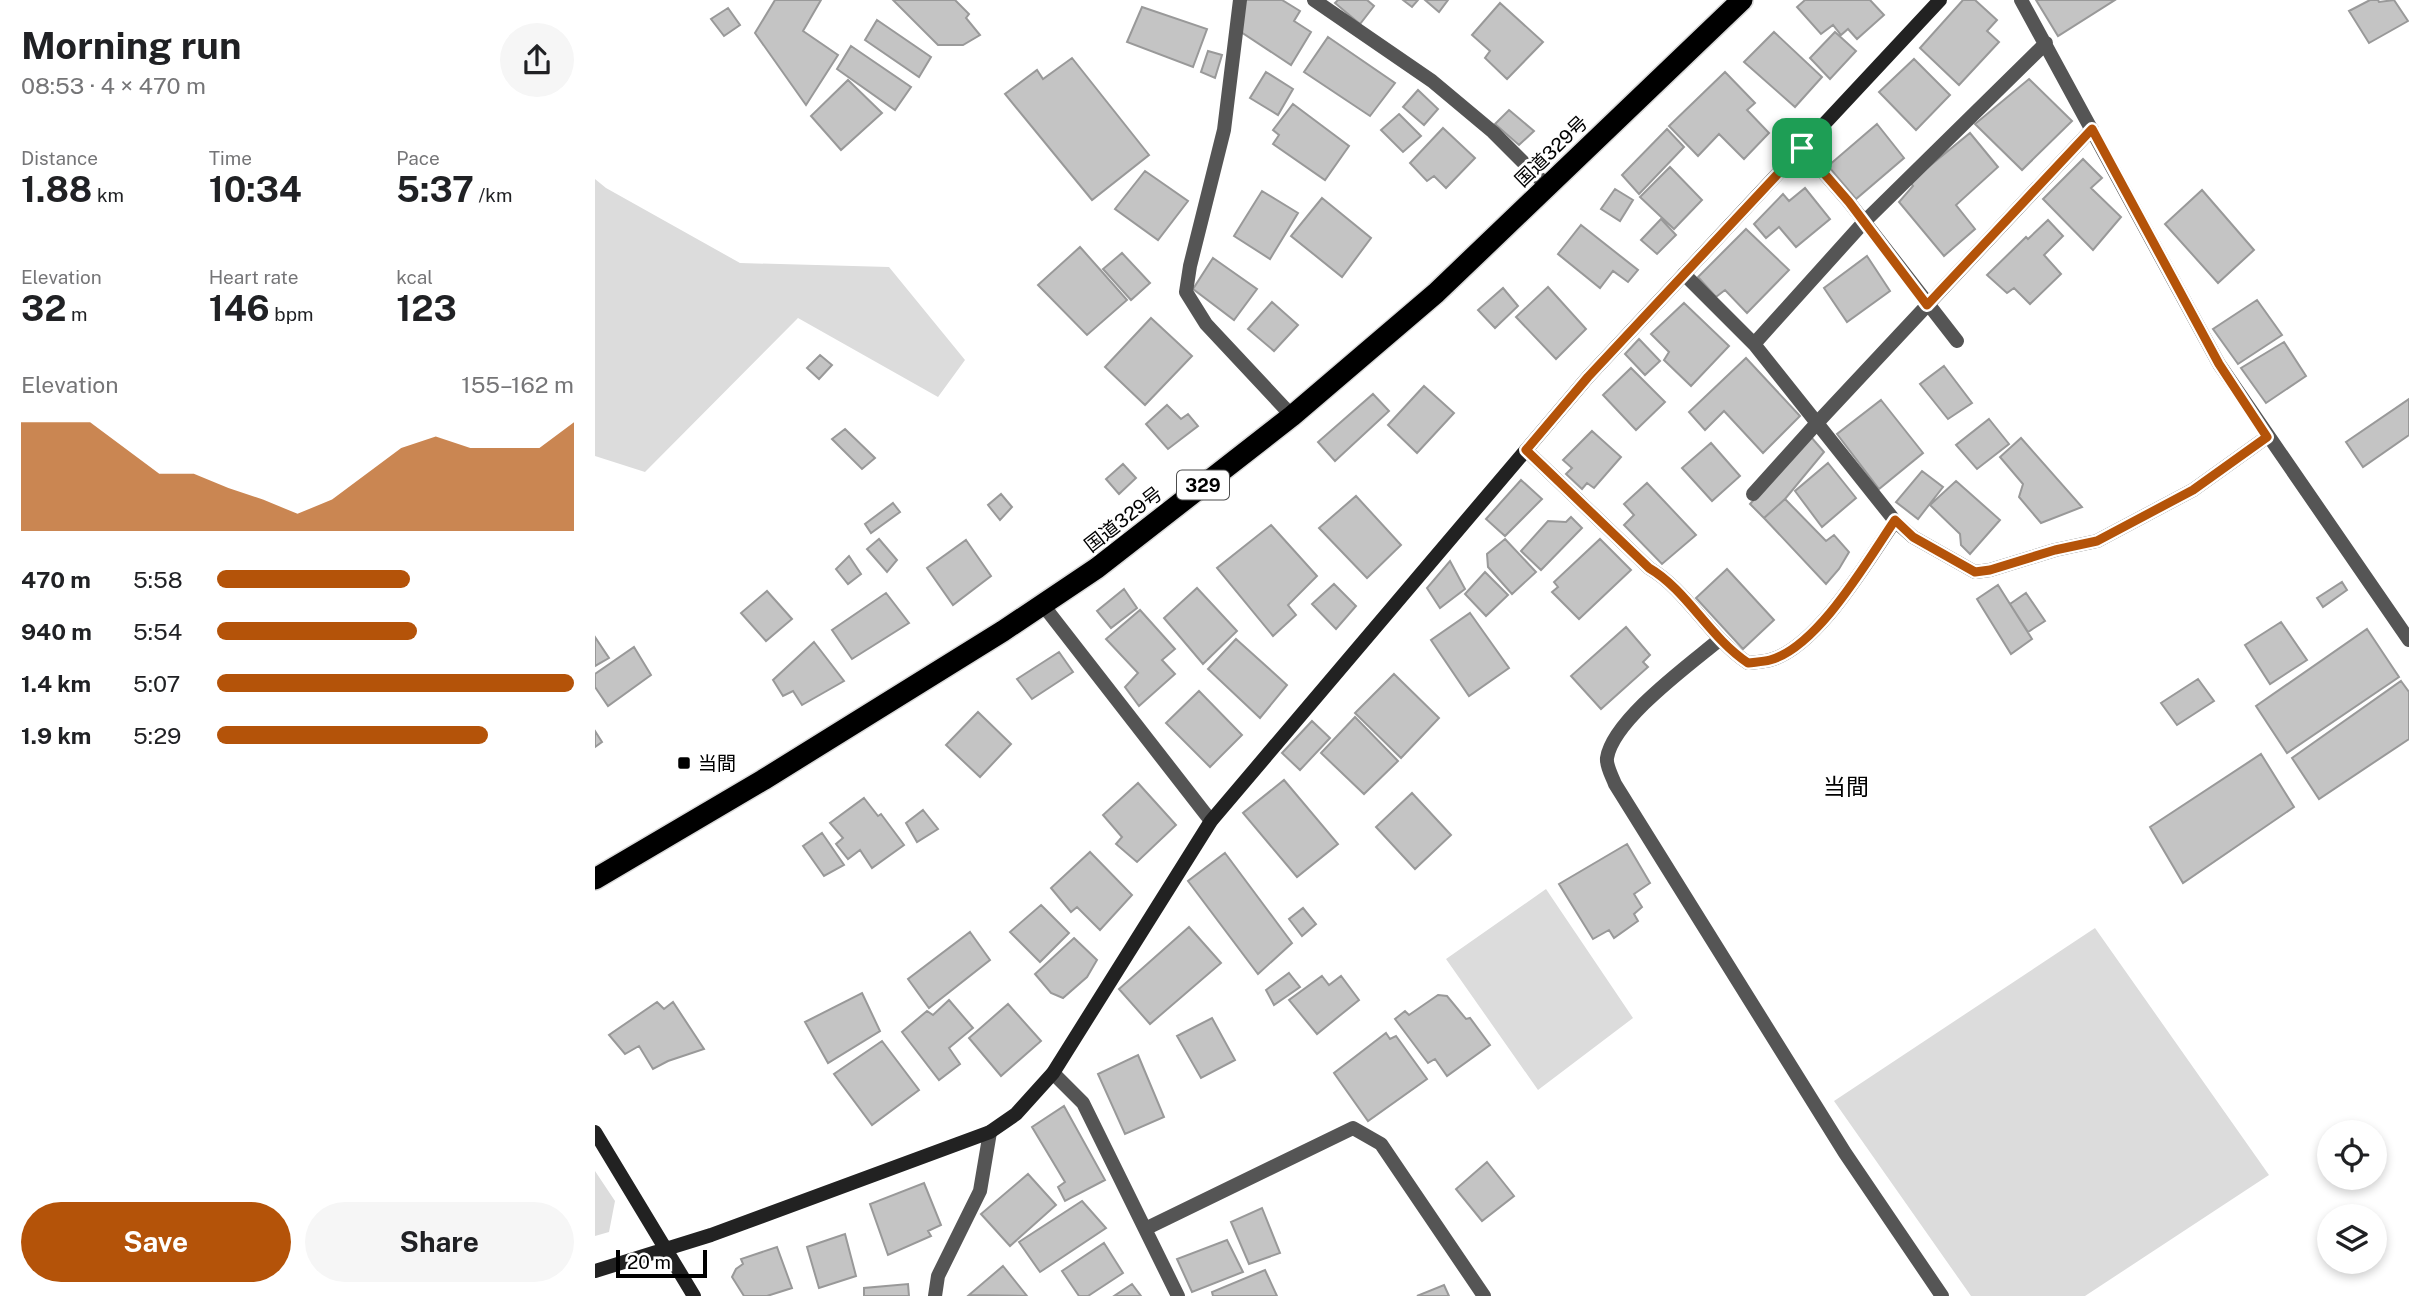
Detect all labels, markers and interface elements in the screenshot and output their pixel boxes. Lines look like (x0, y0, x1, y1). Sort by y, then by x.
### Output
text: Morning run (21, 23, 242, 68)
button: share (500, 23, 574, 97)
text: 08:53 · 4 × 470 m (21, 72, 206, 99)
street label: 国道329号 (1510, 111, 1592, 191)
pin (1772, 118, 1832, 178)
icon: arrive (1783, 129, 1821, 167)
text: Distance (21, 147, 98, 169)
text: Time (209, 147, 252, 169)
text: Pace (396, 147, 440, 169)
text: 1.88 (21, 169, 92, 210)
text: 10:34 (209, 169, 302, 210)
text: 5:37 (396, 169, 474, 210)
text: km (92, 184, 124, 206)
text: /km (474, 184, 512, 206)
text: Elevation (21, 266, 102, 288)
text: Heart rate (209, 266, 298, 288)
text: kcal (396, 266, 433, 288)
text: 32 (21, 288, 67, 329)
text: 146 (209, 288, 270, 329)
text: 123 (396, 288, 457, 329)
text: m (67, 303, 88, 325)
text: bpm (270, 303, 313, 325)
text: Elevation (21, 371, 119, 398)
text: 155–162 m (461, 371, 574, 398)
road number: 329 (1177, 471, 1229, 500)
street label: 国道329号 (1080, 482, 1166, 556)
text: 470 m (21, 566, 91, 593)
text: 5:58 (133, 566, 183, 593)
text: 940 m (21, 618, 92, 645)
text: 5:54 (133, 618, 182, 645)
text: 1.4 km (21, 670, 91, 697)
text: 5:07 (133, 670, 180, 697)
text: 1.9 km (21, 722, 91, 749)
text: 5:29 (133, 722, 181, 749)
place label: 当間 (698, 752, 736, 774)
marker: 当間 (676, 755, 692, 771)
district label: 当間 (1823, 773, 1869, 800)
map controls (2317, 1120, 2387, 1274)
button: locate (2317, 1120, 2387, 1190)
button: Save (21, 1202, 291, 1282)
button: Share (305, 1202, 574, 1282)
button: layers (2317, 1204, 2387, 1274)
scale bar (616, 1247, 707, 1279)
text: 20 m (627, 1251, 671, 1273)

